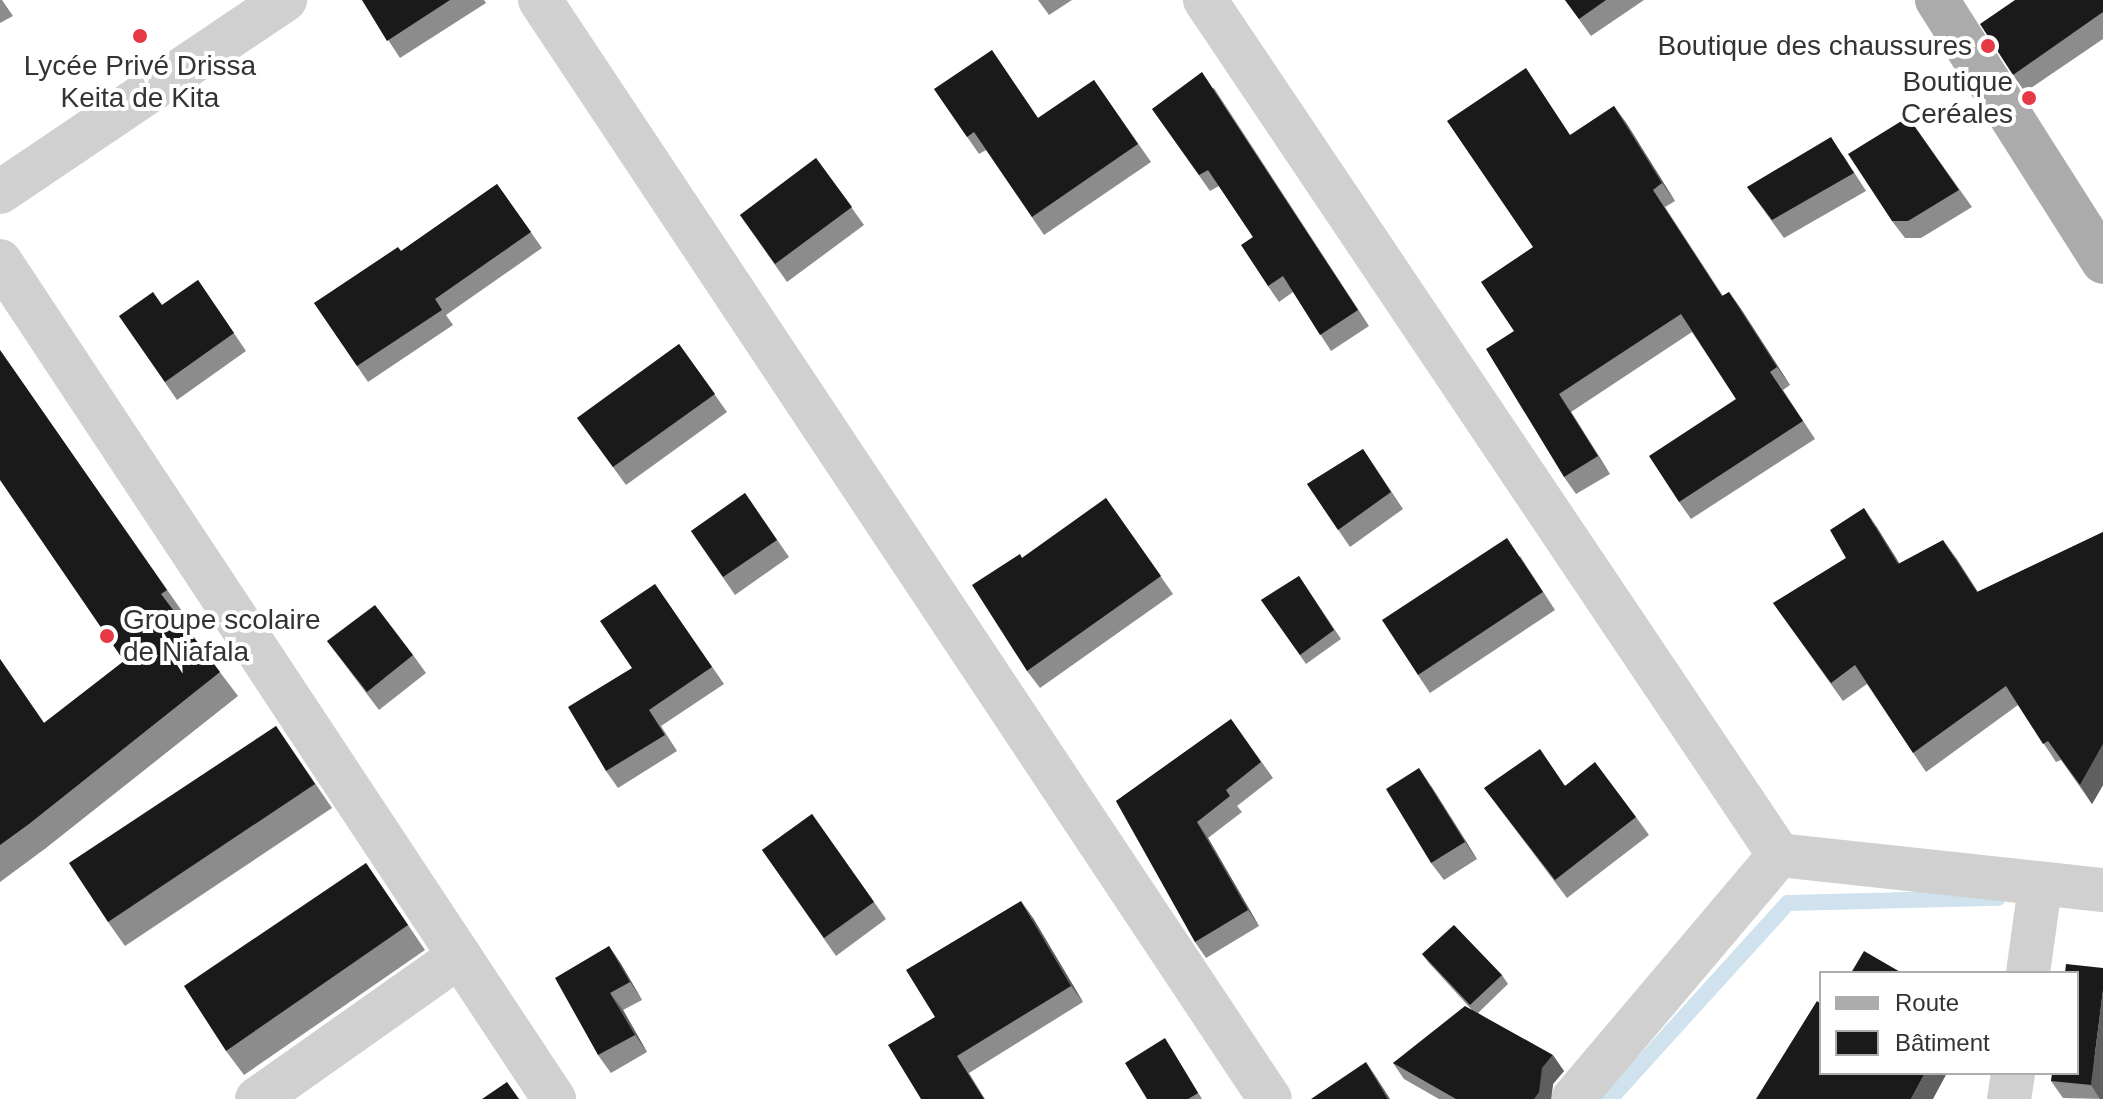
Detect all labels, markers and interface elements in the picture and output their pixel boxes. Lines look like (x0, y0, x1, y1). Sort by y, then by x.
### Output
marker: Lycée Privé Drissa Keita de Kita (131, 27, 149, 45)
place label: Boutique des chaussures (1658, 29, 1972, 63)
marker: Boutique des chaussures (1979, 37, 1997, 55)
place label: Lycée Privé Drissa Keita de Kita (24, 49, 256, 115)
place label: Boutique Ceréales (1901, 65, 2013, 131)
marker: Boutique Ceréales (2020, 89, 2038, 107)
place label: Groupe scolaire de Niafala (123, 603, 321, 669)
marker: Groupe scolaire de Niafala (98, 627, 116, 645)
legend (1819, 971, 2079, 1075)
text: Route (1895, 989, 1959, 1016)
text: Bâtiment (1895, 1029, 1990, 1056)

